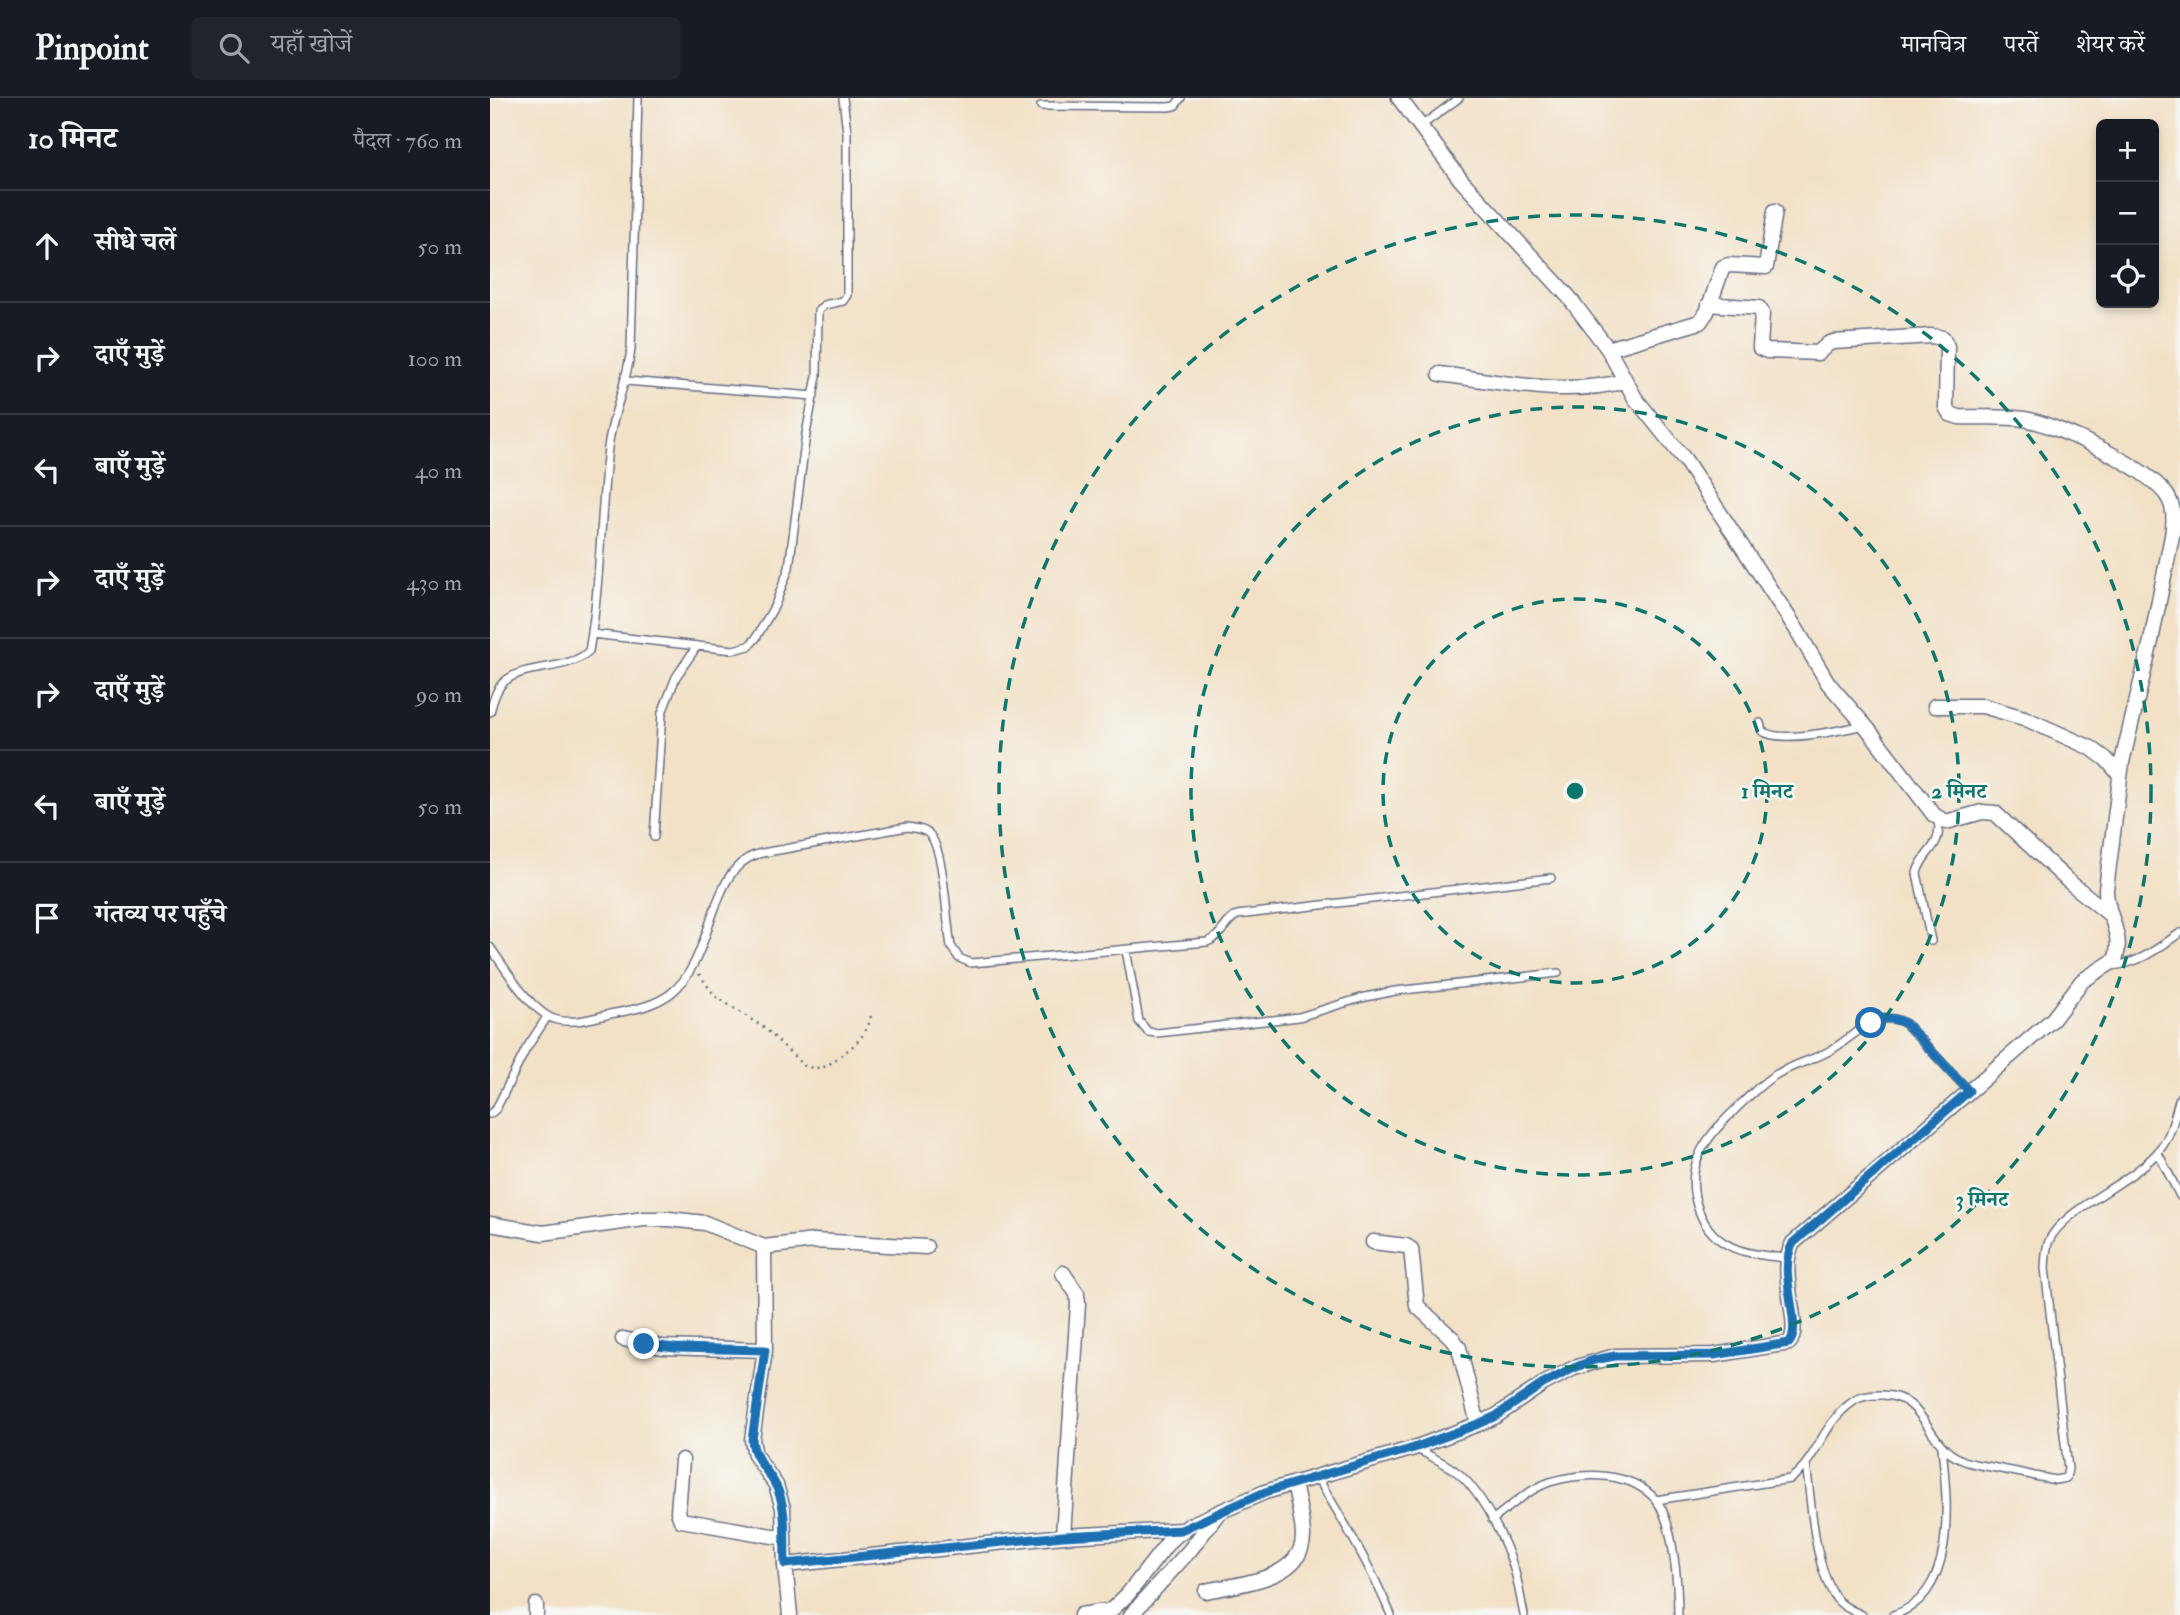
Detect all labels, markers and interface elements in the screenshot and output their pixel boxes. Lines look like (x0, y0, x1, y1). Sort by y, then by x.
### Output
search box (191, 17, 681, 80)
text: Pinpoint (35, 28, 149, 69)
text: यहाँ खोजें (271, 28, 352, 60)
icon: search (215, 29, 253, 67)
text: मानचित्र (1901, 29, 1966, 60)
text: परतें (2004, 29, 2038, 60)
text: शेयर करें (2076, 29, 2145, 60)
map controls (2096, 119, 2159, 308)
button: + (2096, 119, 2159, 182)
text: 10 मिनट (28, 120, 117, 157)
text: पैदल · 760 m (354, 126, 462, 155)
button: − (2096, 182, 2159, 245)
text: सीधे चलें (95, 226, 176, 258)
icon: ahead (28, 227, 66, 265)
text: 50 m (418, 232, 462, 261)
button: locate (2096, 245, 2159, 308)
text: दाएँ मुड़ें (95, 338, 164, 370)
icon: right (28, 339, 66, 377)
text: 100 m (408, 344, 462, 373)
text: बाएँ मुड़ें (95, 450, 165, 482)
icon: left (28, 451, 66, 489)
text: 40 m (415, 456, 462, 485)
text: दाएँ मुड़ें (95, 562, 164, 594)
icon: right (28, 563, 66, 601)
text: 430 m (406, 568, 462, 597)
text: दाएँ मुड़ें (95, 674, 164, 706)
icon: right (28, 675, 66, 713)
text: 90 m (416, 680, 462, 709)
text: 1 मिनट (1741, 778, 1795, 805)
text: 2 मिनट (1932, 778, 1988, 805)
centre of rings (1563, 779, 1587, 803)
text: बाएँ मुड़ें (95, 786, 165, 818)
icon: left (28, 787, 66, 825)
text: 50 m (418, 792, 462, 821)
text: गंतव्य पर पहुँचे (95, 898, 226, 930)
icon: arrive (28, 899, 66, 937)
route start (1855, 1007, 1886, 1038)
text: 3 मिनट (1956, 1186, 2010, 1213)
route end (628, 1328, 659, 1359)

